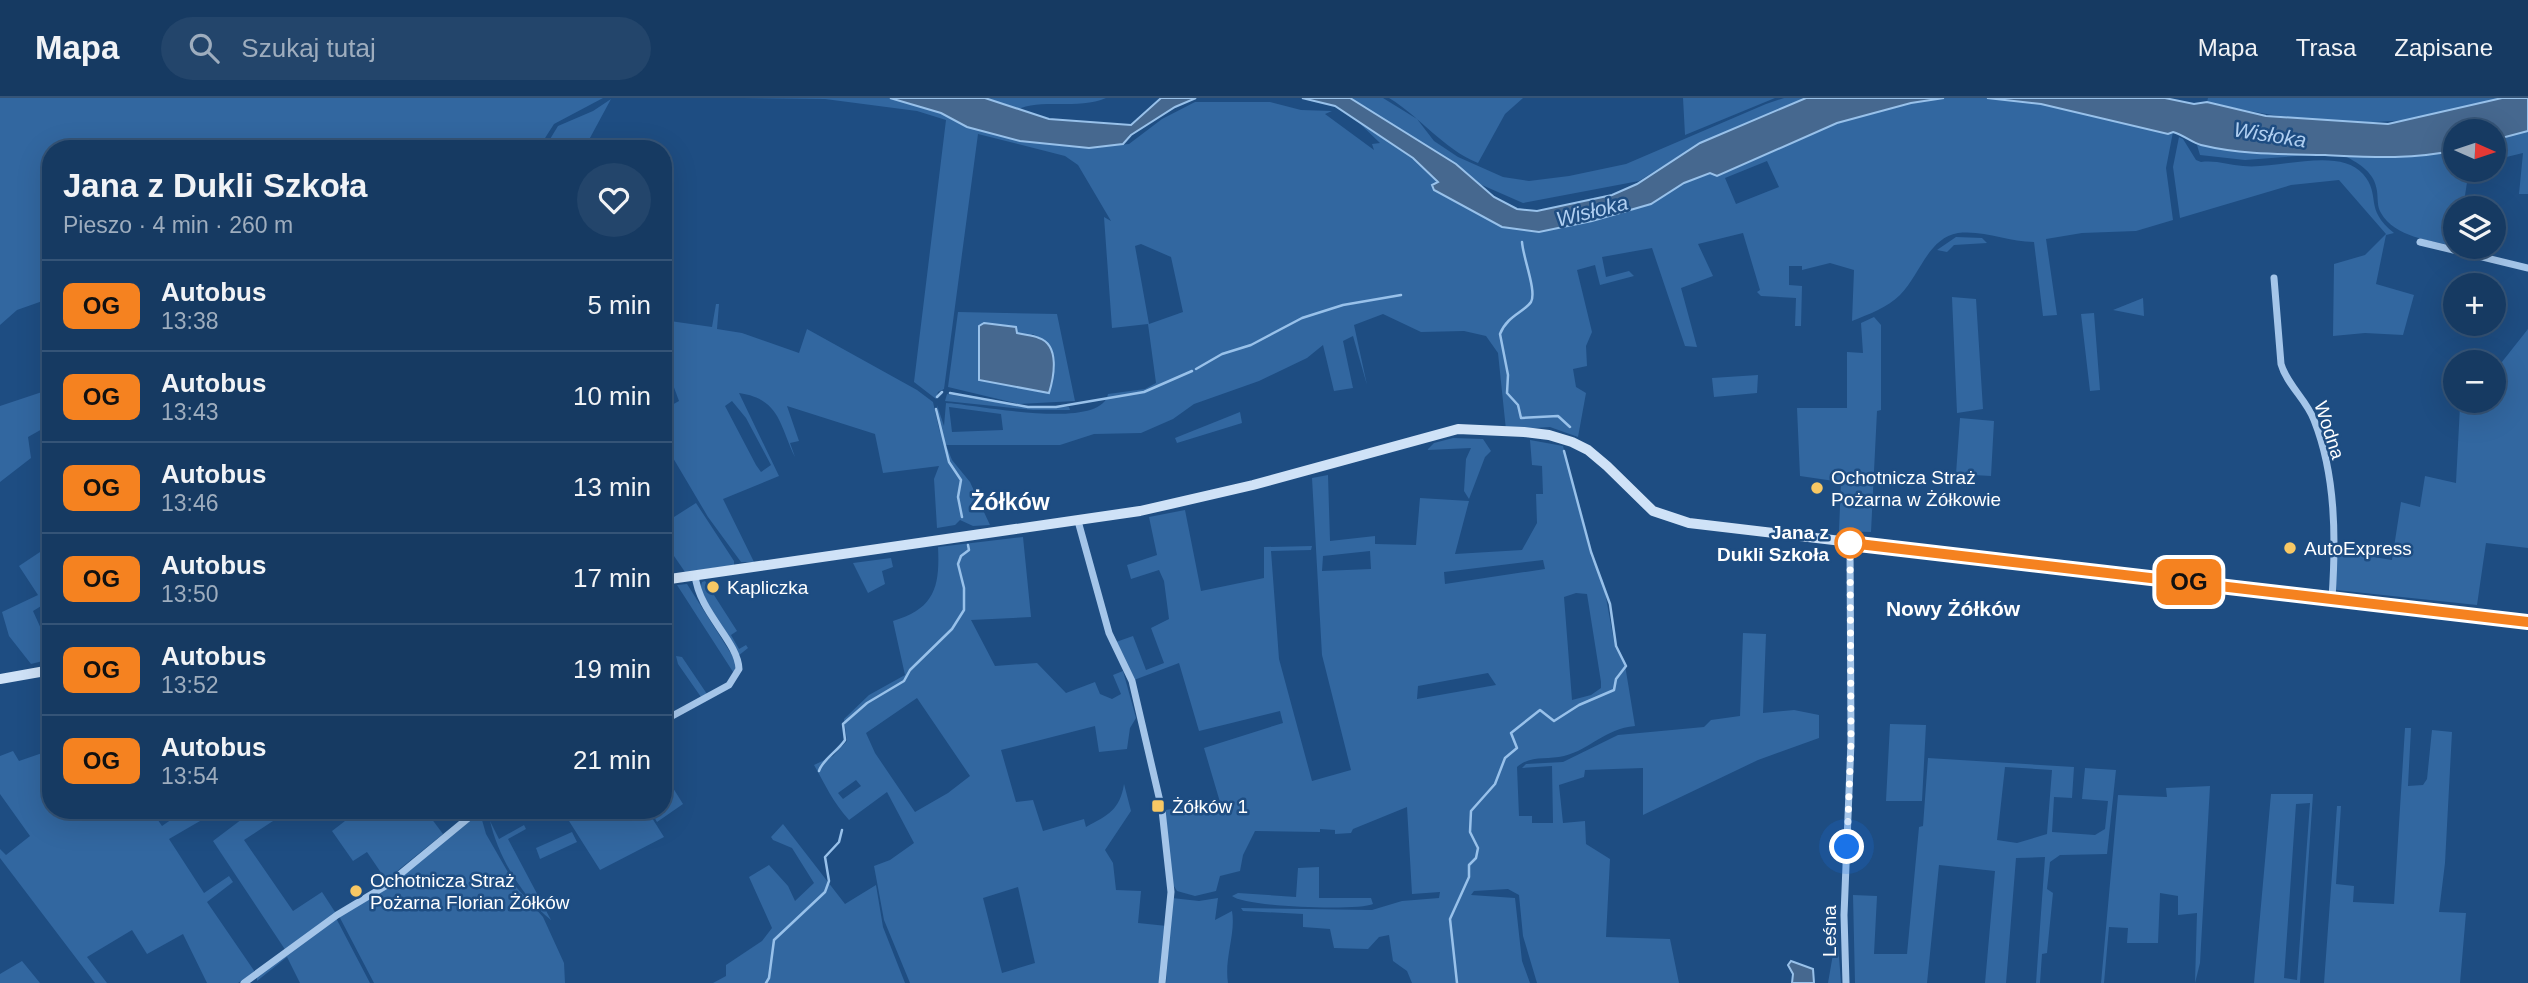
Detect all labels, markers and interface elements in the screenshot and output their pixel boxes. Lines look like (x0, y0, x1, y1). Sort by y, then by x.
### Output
search box (161, 17, 651, 80)
text: Mapa (35, 29, 119, 66)
icon: search (185, 29, 223, 67)
text: Szukaj tutaj (241, 33, 376, 63)
text: Mapa (2198, 34, 2258, 61)
text: Trasa (2296, 34, 2356, 61)
text: Zapisane (2394, 34, 2493, 61)
water label: Wisłoka (2232, 117, 2308, 152)
north arrow (2443, 119, 2506, 182)
map controls (2443, 119, 2506, 413)
button: heart (577, 163, 651, 237)
text: Jana z Dukli Szkoła (63, 167, 367, 204)
water label: Wisłoka (1554, 190, 1630, 231)
button: layers (2443, 196, 2506, 259)
text: Pieszo · 4 min · 260 m (63, 212, 293, 238)
button: + (2443, 273, 2506, 336)
text: Autobus (161, 277, 266, 307)
text: 5 min (587, 290, 651, 320)
text: OG (83, 292, 120, 319)
text: 13:38 (161, 308, 219, 334)
button: − (2443, 350, 2506, 413)
text: Autobus (161, 368, 266, 398)
text: 10 min (573, 381, 651, 411)
text: OG (83, 383, 120, 410)
street label: Wodna (2310, 398, 2349, 462)
text: 13:43 (161, 399, 219, 425)
text: Autobus (161, 459, 266, 489)
place label: Ochotnicza Straż Pożarna w Żółkowie (1831, 467, 2001, 510)
text: 13 min (573, 472, 651, 502)
text: OG (83, 474, 120, 501)
marker: Ochotnicza Straż Pożarna w Żółkowie (1809, 480, 1825, 496)
district label: Żółków (970, 489, 1050, 515)
text: 13:46 (161, 490, 219, 516)
place label: Jana z Dukli Szkoła (1717, 522, 1829, 565)
marker: Jana z Dukli Szkoła (1835, 528, 1865, 558)
place label: AutoExpress (2304, 538, 2412, 559)
marker: AutoExpress (2282, 540, 2298, 556)
text: Autobus (161, 550, 266, 580)
line badge: OG (2158, 559, 2220, 605)
text: 17 min (573, 563, 651, 593)
text: OG (83, 565, 120, 592)
text: OG (2170, 568, 2208, 595)
place label: Kapliczka (727, 577, 809, 598)
marker: Kapliczka (705, 579, 721, 595)
text: 13:50 (161, 581, 219, 607)
district label: Nowy Żółków (1886, 597, 2021, 620)
text: Autobus (161, 641, 266, 671)
text: 19 min (573, 654, 651, 684)
text: OG (83, 656, 120, 683)
text: 13:52 (161, 672, 219, 698)
text: Autobus (161, 732, 266, 762)
text: 21 min (573, 745, 651, 775)
text: OG (83, 747, 120, 774)
text: 13:54 (161, 763, 219, 789)
place label: Żółków 1 (1172, 796, 1248, 817)
marker: Żółków 1 (1150, 798, 1166, 814)
your location (1829, 829, 1864, 864)
place label: Ochotnicza Straż Pożarna Florian Żółków (370, 870, 570, 913)
marker: Ochotnicza Straż Pożarna Florian Żółków (348, 883, 364, 899)
street label: Leśna (1819, 905, 1840, 957)

